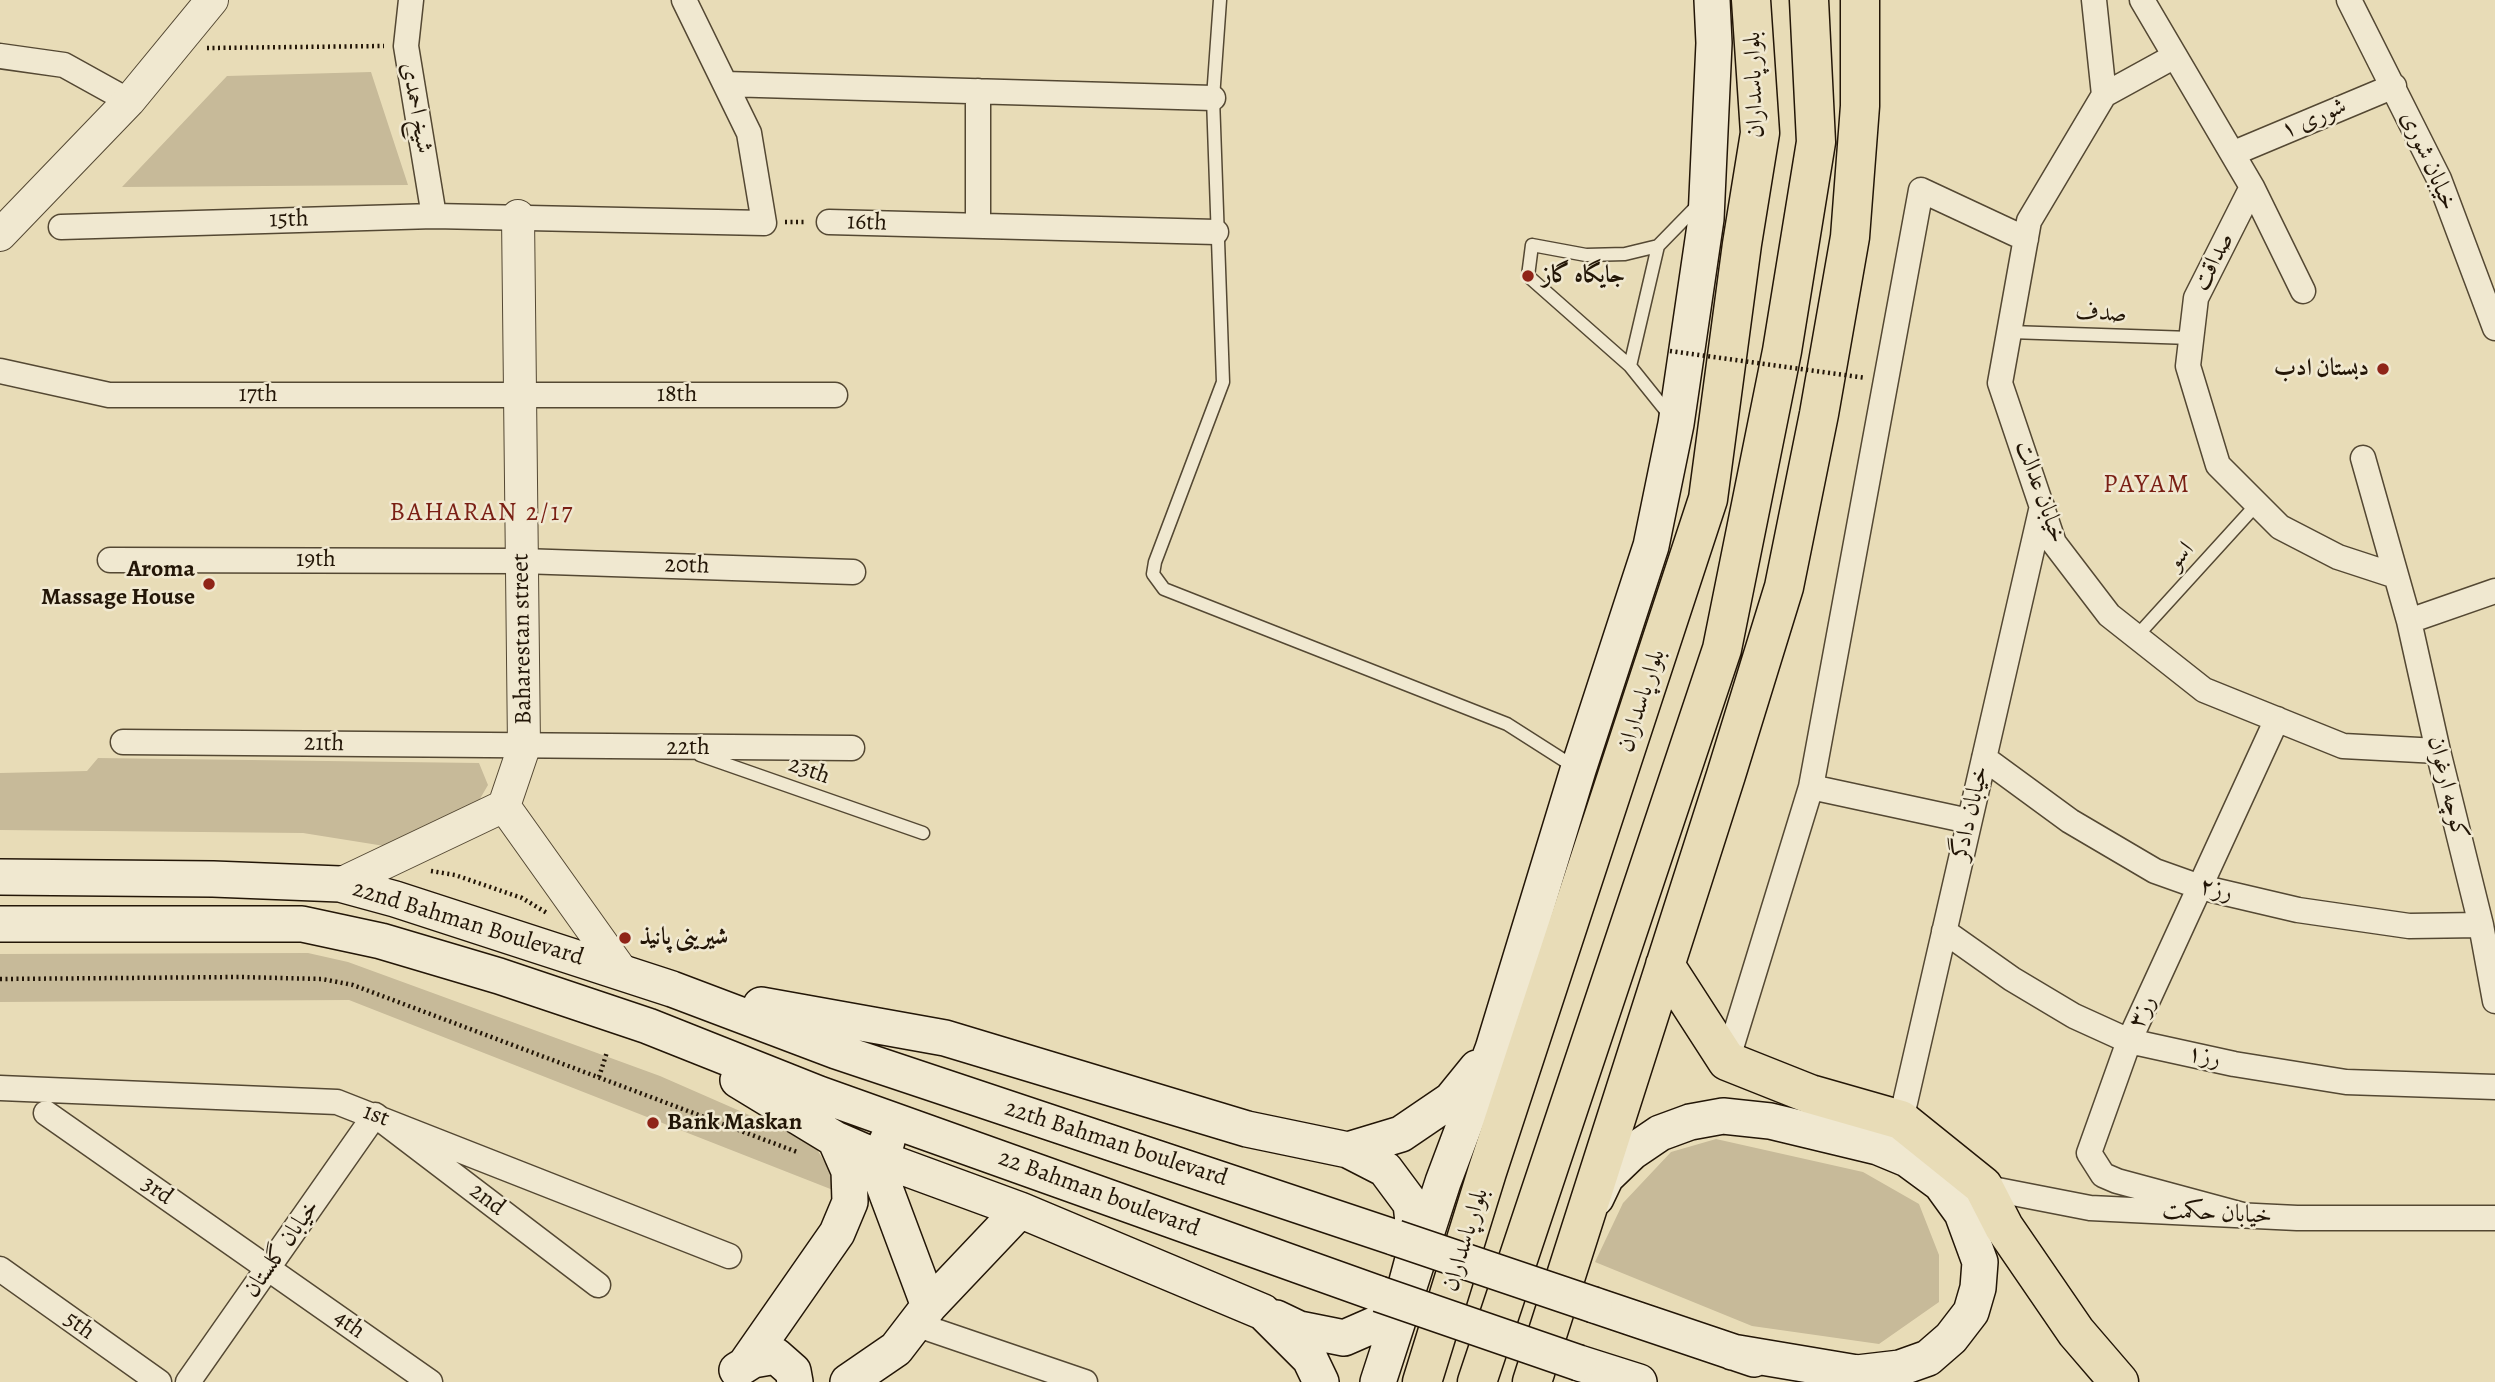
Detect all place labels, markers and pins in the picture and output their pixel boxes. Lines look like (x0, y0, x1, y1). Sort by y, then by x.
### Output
place label: جایگاه گاز (1542, 262, 1625, 290)
marker: جایگاه گاز (1520, 268, 1536, 284)
place label: دبستان ادب (2274, 355, 2369, 383)
marker: دبستان ادب (2375, 361, 2391, 377)
place label: Aroma Massage House (41, 556, 195, 612)
marker: Aroma Massage House (201, 576, 217, 592)
place label: شیرینی پانیذ (639, 924, 728, 952)
marker: شیرینی پانیذ (617, 930, 633, 946)
place label: Bank Maskan (667, 1109, 802, 1137)
marker: Bank Maskan (645, 1115, 661, 1131)

